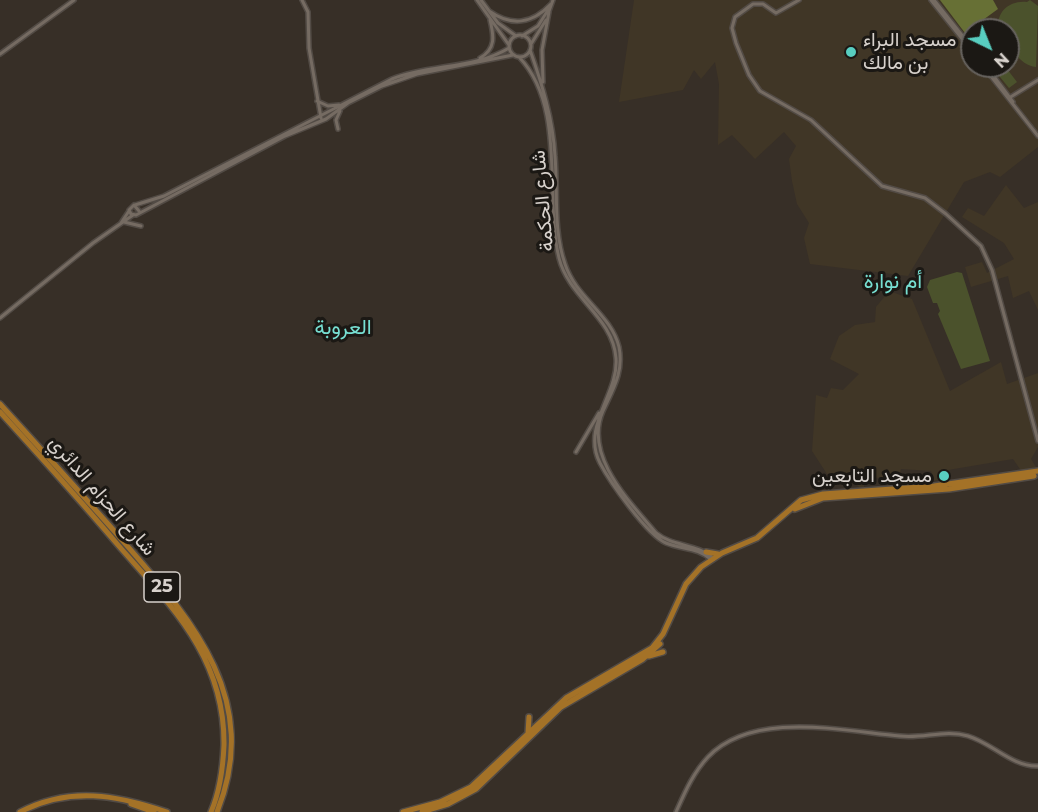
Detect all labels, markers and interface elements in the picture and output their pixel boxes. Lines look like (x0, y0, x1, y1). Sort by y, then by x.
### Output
north arrow (960, 18, 1020, 78)
place label: مسجد البراء بن مالك (863, 28, 956, 75)
marker: مسجد البراء بن مالك (844, 45, 858, 59)
text: N (990, 49, 1012, 71)
street label: شارع الحكمة (527, 149, 559, 253)
district label: أم نوارة (864, 269, 922, 295)
district label: العروبة (314, 315, 372, 341)
street label: شارع الحزام الدائري (43, 431, 161, 561)
place label: مسجد التابعين (812, 464, 932, 488)
marker: مسجد التابعين (937, 469, 951, 483)
road number: 25 (144, 572, 180, 602)

